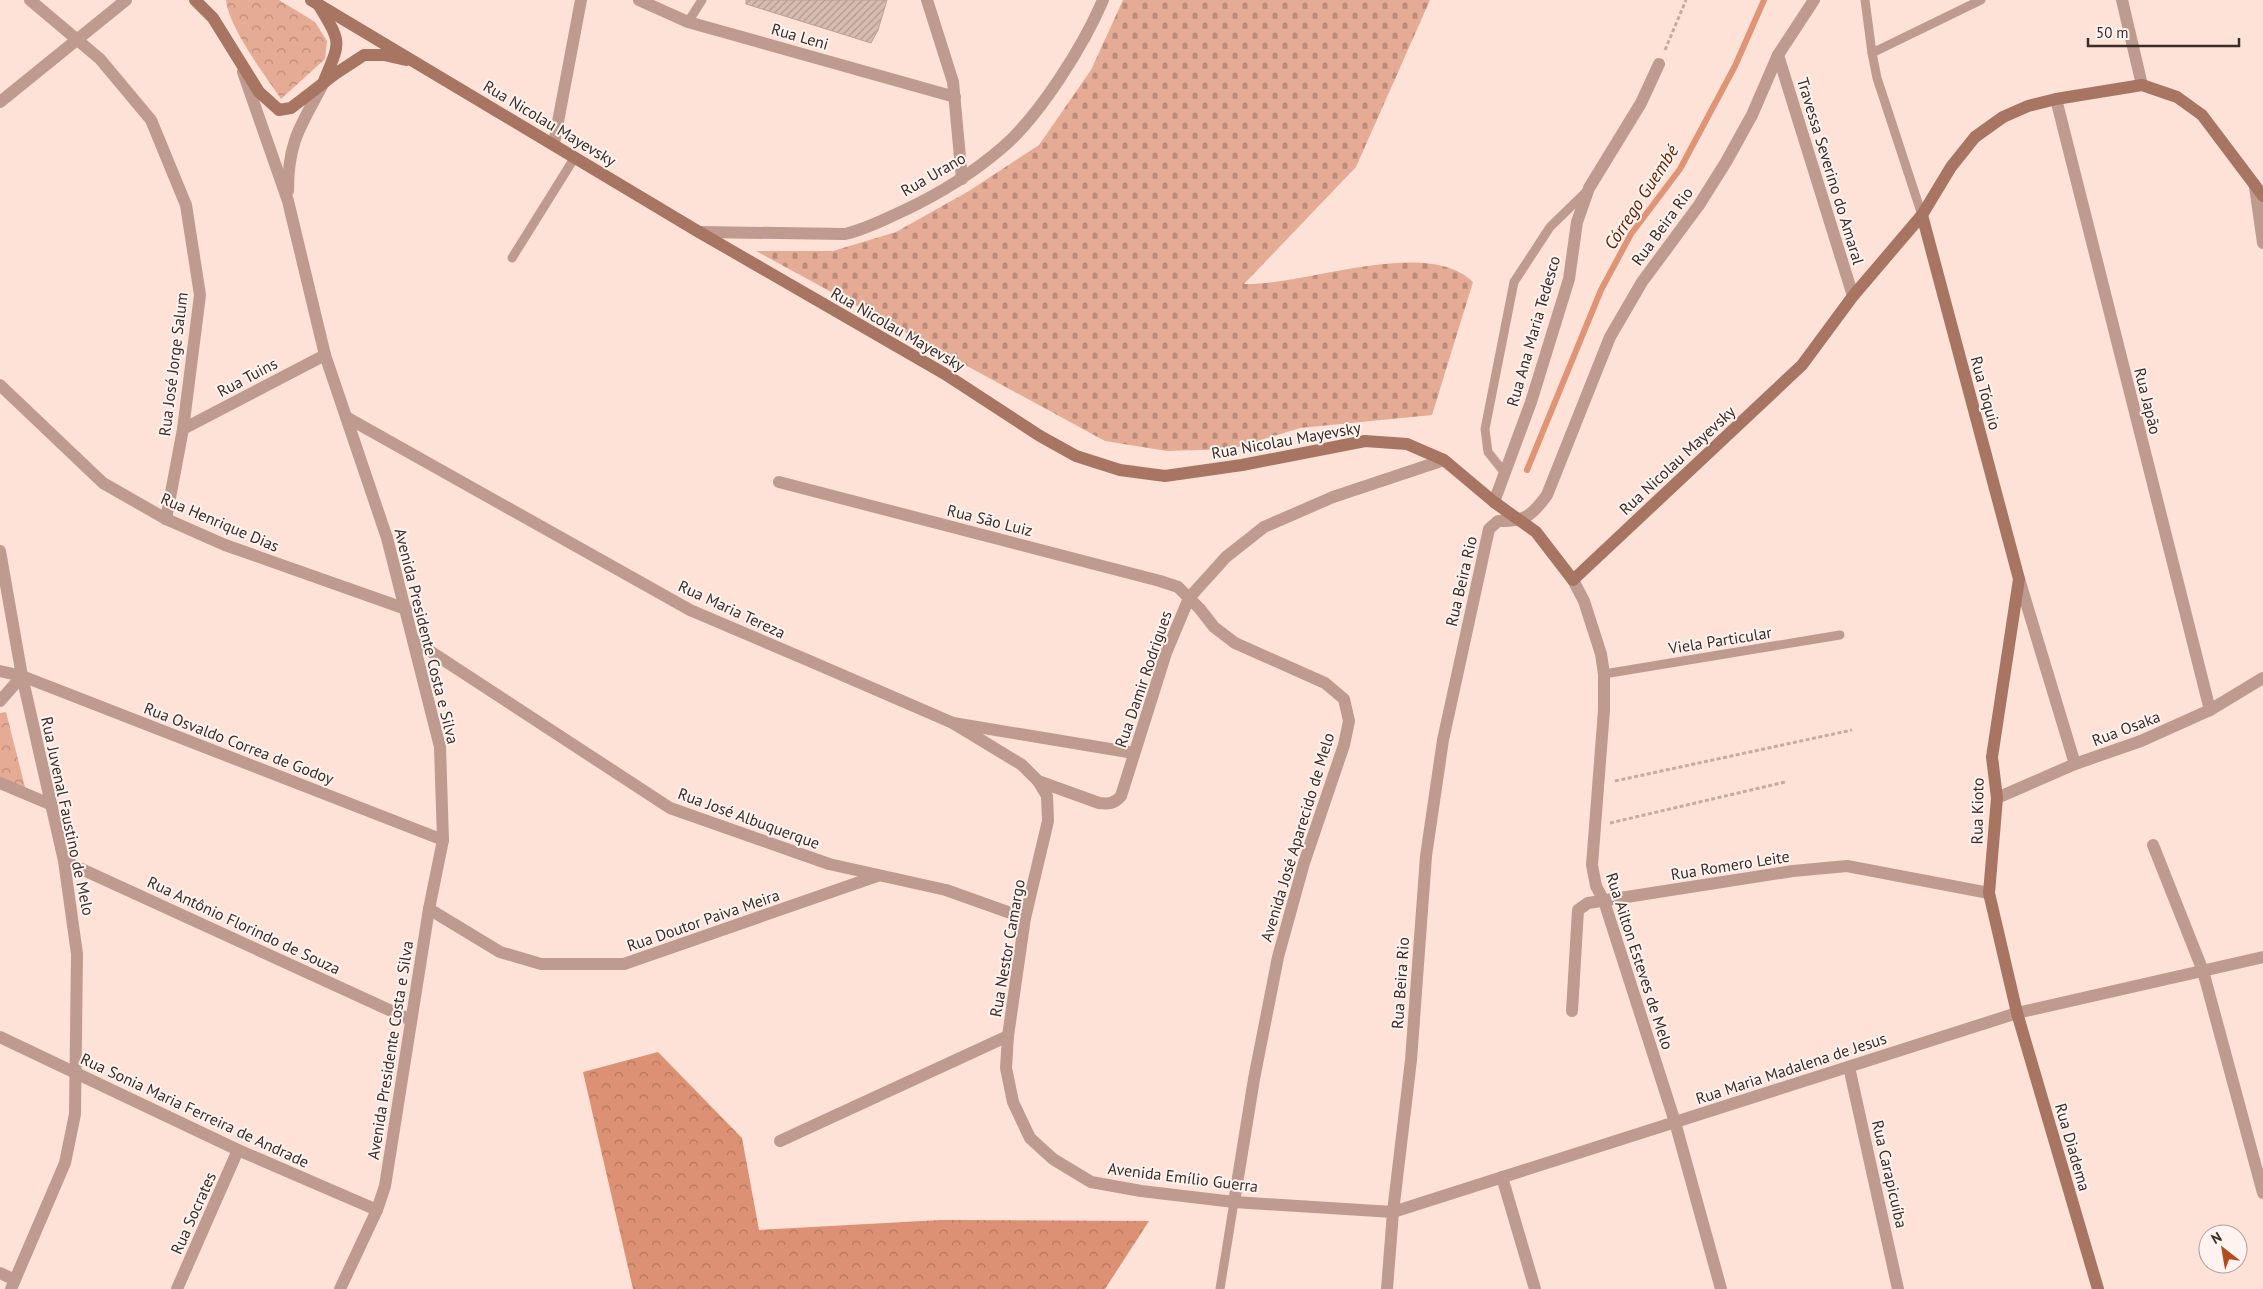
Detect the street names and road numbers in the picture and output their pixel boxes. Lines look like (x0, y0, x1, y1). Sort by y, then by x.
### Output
street label: Rua Leni (769, 18, 831, 54)
street label: Rua Nicolau Mayevsky (480, 75, 620, 171)
street label: Travessa Severino do Amaral (1793, 75, 1869, 267)
street label: Rua Urano (897, 148, 969, 200)
street label: Rua Beira Rio (1627, 183, 1697, 269)
street label: Rua Ana Maria Tedesco (1502, 253, 1564, 409)
street label: Rua Nicolau Mayevsky (827, 283, 969, 376)
street label: Rua José Jorge Salum (154, 291, 192, 437)
street label: Rua Tuins (213, 353, 281, 401)
street label: Rua Tóquio (1967, 354, 2005, 432)
street label: Rua Japão (2130, 366, 2166, 436)
street label: Rua Nicolau Mayevsky (1615, 401, 1740, 519)
street label: Rua Nicolau Mayevsky (1210, 417, 1363, 463)
street label: Rua Henrique Dias (158, 488, 282, 556)
street label: Rua São Luiz (945, 500, 1035, 540)
street label: Avenida Presidente Costa e Silva (391, 526, 463, 746)
street label: Rua Beira Rio (1441, 534, 1481, 628)
street label: Rua Maria Tereza (675, 575, 789, 643)
street label: Rua Damir Rodrigues (1110, 608, 1176, 750)
street label: Viela Particular (1666, 622, 1774, 658)
street label: Rua Osvaldo Correa de Godoy (141, 697, 337, 789)
street label: Rua Osaka (2089, 706, 2163, 750)
street label: Rua Juvenal Faustino de Melo (37, 715, 99, 917)
street label: Avenida José Aparecido de Melo (1256, 730, 1338, 944)
street label: Rua Kioto (1966, 778, 1988, 844)
street label: Rua José Albuquerque (675, 783, 823, 853)
street label: Rua Romero Leite (1669, 846, 1791, 884)
street label: Rua Ailton Esteves de Melo (1602, 870, 1678, 1052)
street label: Rua Antônio Florindo de Souza (144, 871, 344, 979)
street label: Rua Nestor Camargo (985, 877, 1029, 1019)
street label: Rua Doutor Paiva Meira (624, 884, 782, 956)
street label: Rua Beira Rio (1387, 936, 1413, 1030)
street label: Avenida Presidente Costa e Silva (363, 939, 417, 1161)
street label: Rua Maria Madalena de Jesus (1693, 1028, 1889, 1108)
street label: Rua Sonia Maria Ferreira de Andrade (78, 1048, 312, 1172)
street label: Rua Diadema (2051, 1101, 2095, 1193)
street label: Rua Carapicuíba (1868, 1118, 1912, 1230)
street label: Avenida Emílio Guerra (1107, 1158, 1259, 1196)
street label: Rua Socrates (166, 1169, 220, 1257)

